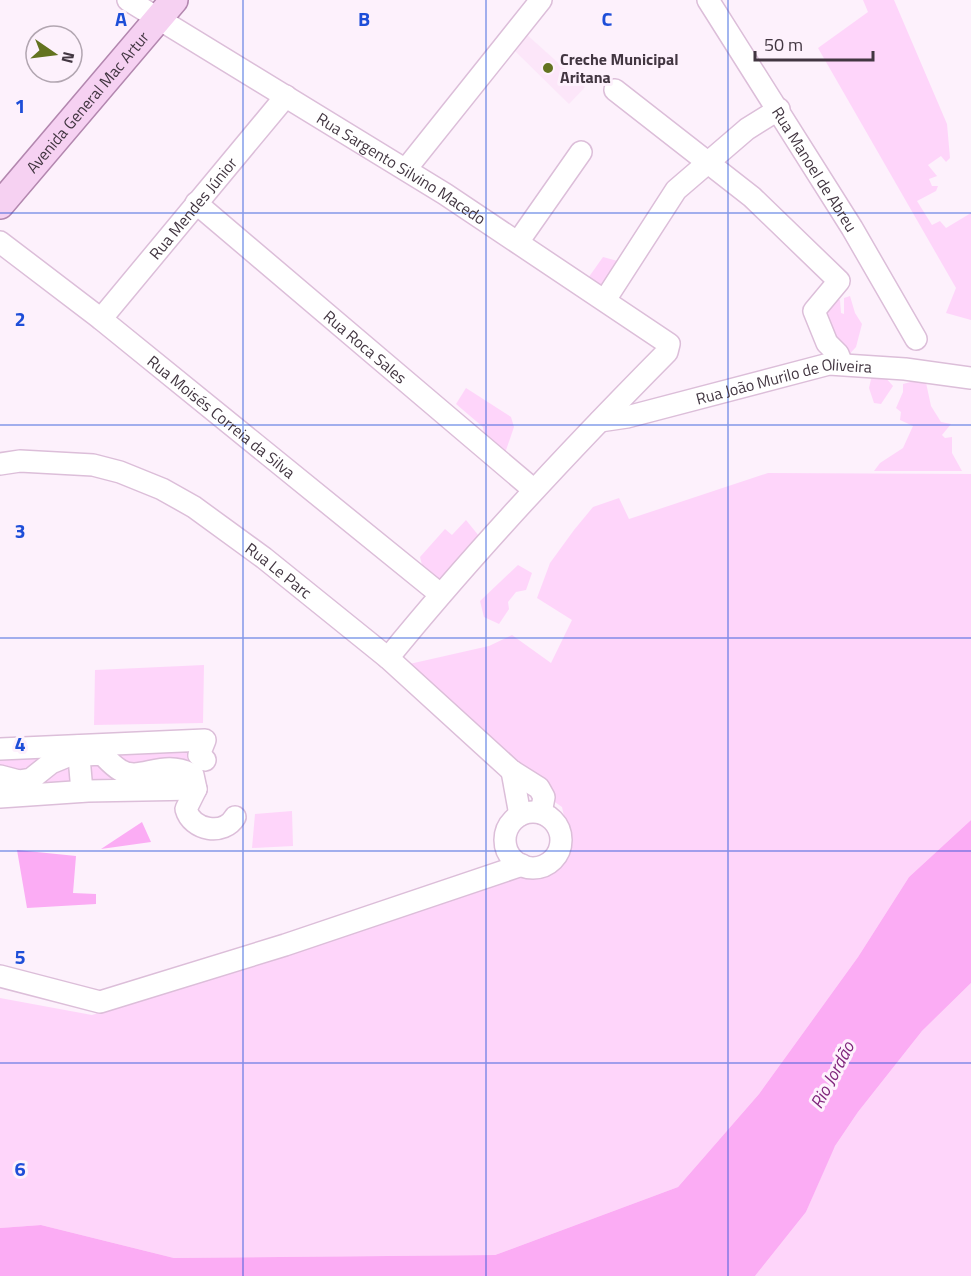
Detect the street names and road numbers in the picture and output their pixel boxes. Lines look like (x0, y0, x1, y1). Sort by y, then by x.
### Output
street label: Avenida General Mac Artur (20, 26, 155, 178)
street label: Rua Manoel de Abreu (766, 102, 863, 236)
street label: Rua Sargento Silvino Macedo (312, 106, 491, 230)
street label: Rua Mendes Júnior (143, 151, 243, 265)
street label: Rua Roca Sales (318, 304, 412, 389)
street label: Rua Moisés Correia da Silva (142, 349, 301, 484)
street label: Rua João Murilo de Oliveira (693, 352, 873, 410)
street label: Rua Le Parc (241, 536, 317, 604)

